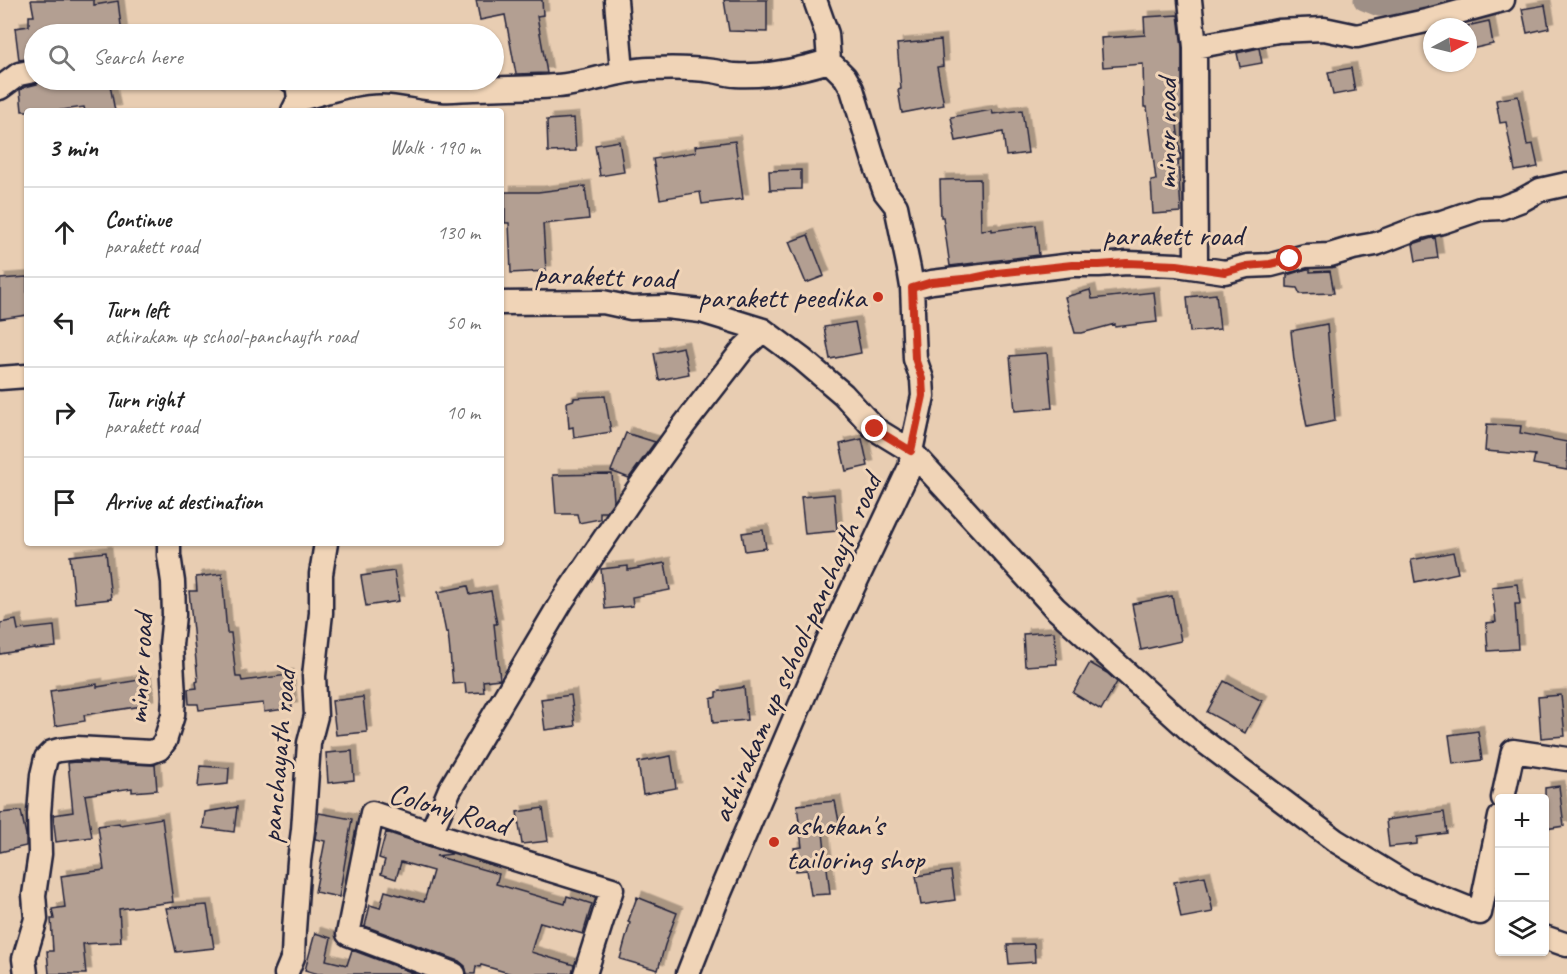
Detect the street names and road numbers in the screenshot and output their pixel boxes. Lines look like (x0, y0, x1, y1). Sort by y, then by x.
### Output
street label: minor road (1147, 74, 1185, 189)
street label: parakett road (1103, 216, 1247, 254)
street label: parakett road (534, 255, 680, 298)
street label: athirakam up school-panchayth road (702, 464, 892, 828)
street label: minor road (118, 608, 162, 725)
street label: panchayath road (251, 664, 305, 844)
street label: Colony Road (385, 774, 517, 845)

